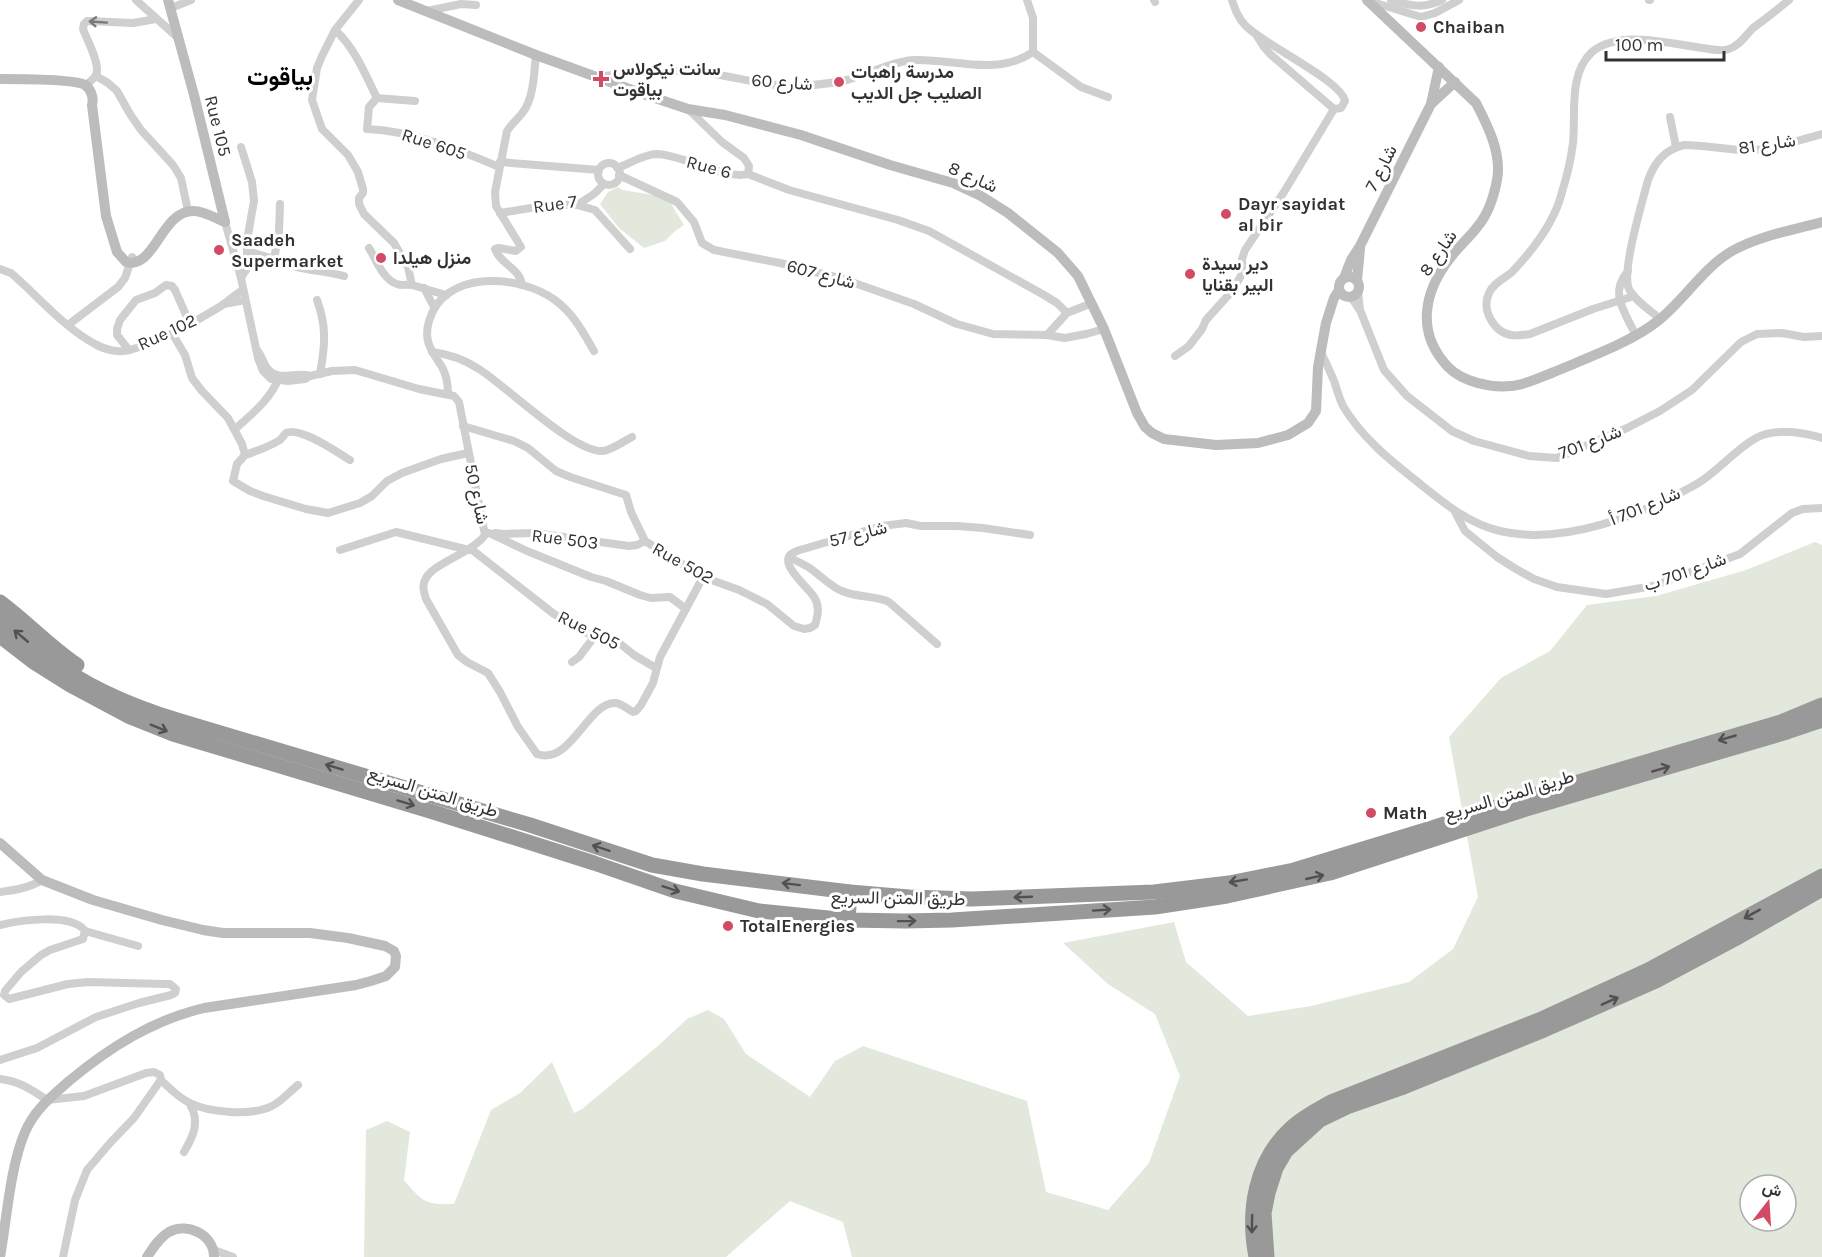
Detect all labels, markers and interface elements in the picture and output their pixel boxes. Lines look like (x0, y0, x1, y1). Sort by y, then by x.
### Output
one-way arrow (89, 16, 109, 27)
place label: Chaiban (1433, 16, 1505, 38)
marker: Chaiban (1414, 20, 1428, 34)
scale bar (1606, 24, 1724, 62)
text: 100 m (1615, 34, 1663, 56)
place label: سانت نيكولاس بياقوت (613, 58, 721, 101)
place label: مدرسة راهبات الصليب جل الديب (851, 61, 982, 104)
district label: بياقوت (247, 63, 313, 92)
street label: شارع 60 (750, 69, 813, 96)
marker: سانت نيكولاس بياقوت (594, 72, 608, 86)
marker: مدرسة راهبات الصليب جل الديب (832, 75, 846, 89)
street label: Rue 105 (200, 93, 236, 159)
street label: Rue 605 (399, 123, 469, 165)
street label: شارع 81 (1737, 129, 1797, 160)
street label: شارع 7 (1360, 141, 1403, 195)
street label: Rue 6 (684, 150, 734, 184)
street label: شارع 8 (945, 156, 1001, 198)
street label: Rue 7 (532, 190, 579, 218)
place label: Dayr sayidat al bir (1238, 193, 1345, 236)
marker: Dayr sayidat al bir (1219, 207, 1233, 221)
street label: شارع 8 (1414, 226, 1463, 281)
place label: Saadeh Supermarket (231, 229, 343, 272)
marker: Saadeh Supermarket (212, 243, 226, 257)
place label: منزل هيلدا (393, 247, 472, 269)
marker: منزل هيلدا (374, 251, 388, 265)
place label: دير سيدة البير بقنايا (1202, 253, 1273, 296)
street label: شارع 607 (784, 254, 858, 295)
marker: دير سيدة البير بقنايا (1183, 267, 1197, 281)
street label: Rue 102 (134, 309, 200, 355)
street label: شارع 701 (1555, 420, 1625, 465)
street label: شارع 50 (459, 462, 494, 526)
street label: شارع 701 أ (1607, 482, 1684, 531)
street label: شارع 57 (827, 516, 890, 553)
street label: Rue 503 (530, 524, 600, 554)
street label: Rue 502 (648, 537, 718, 589)
street label: شارع 701 ب (1641, 548, 1729, 597)
street label: Rue 505 (554, 606, 624, 654)
one-way arrow (14, 630, 30, 643)
one-way arrow (149, 723, 167, 734)
one-way arrow (1718, 733, 1737, 744)
one-way arrow (325, 761, 344, 772)
street label: طريق المتن السريع (365, 762, 501, 823)
one-way arrow (1651, 763, 1670, 775)
street label: طريق المتن السريع (1441, 765, 1577, 826)
one-way arrow (396, 798, 415, 809)
place label: Math (1383, 802, 1428, 824)
marker: Math (1364, 806, 1378, 820)
one-way arrow (592, 842, 611, 853)
one-way arrow (1305, 871, 1324, 883)
one-way arrow (1229, 876, 1248, 887)
one-way arrow (782, 879, 802, 890)
one-way arrow (661, 885, 680, 896)
street label: طريق المتن السريع (830, 886, 966, 911)
one-way arrow (1013, 892, 1033, 903)
one-way arrow (1091, 904, 1111, 915)
one-way arrow (1744, 908, 1761, 920)
place label: TotalEnergies (740, 915, 855, 937)
one-way arrow (896, 915, 916, 927)
marker: TotalEnergies (721, 919, 735, 933)
one-way arrow (1601, 995, 1619, 1006)
north arrow (1738, 1173, 1798, 1233)
text: ش (1760, 1177, 1784, 1201)
one-way arrow (1246, 1214, 1258, 1234)

